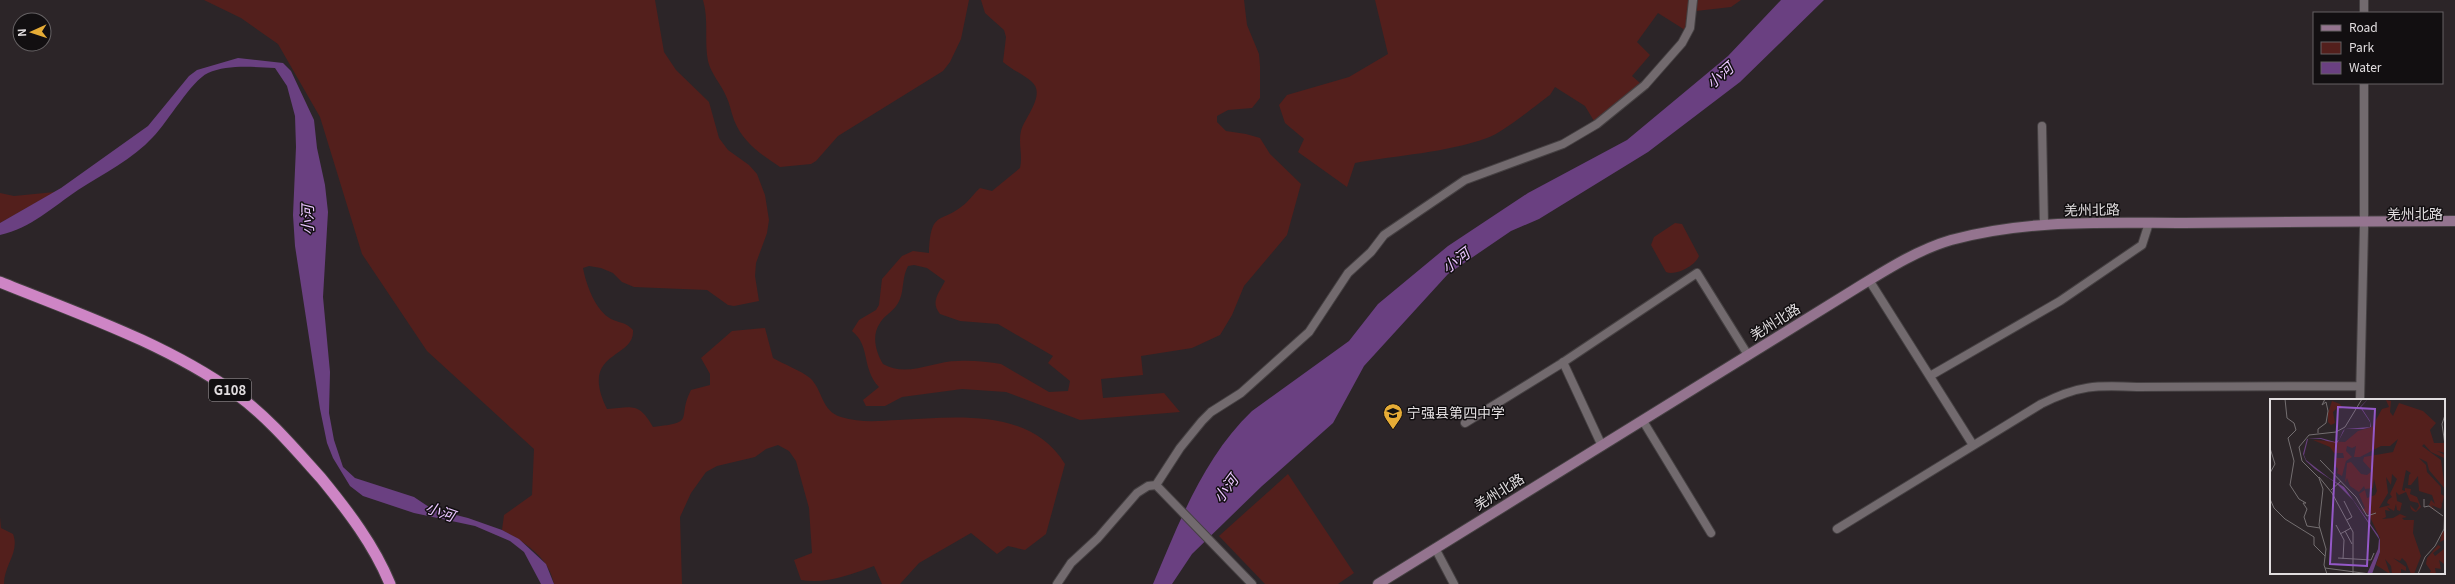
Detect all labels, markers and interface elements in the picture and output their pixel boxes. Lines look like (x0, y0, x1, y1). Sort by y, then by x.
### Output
north arrow (12, 12, 52, 52)
legend (2313, 12, 2443, 84)
text: Road (2349, 18, 2378, 35)
text: N (13, 28, 29, 37)
text: Park (2349, 38, 2374, 55)
water label: 小河 (1701, 55, 1739, 93)
text: Water (2349, 58, 2382, 75)
street label: 羌州北路 (2064, 199, 2120, 219)
water label: 小河 (296, 202, 317, 235)
street label: 羌州北路 (2387, 203, 2443, 223)
water label: 小河 (1437, 241, 1476, 277)
street label: 羌州北路 (1745, 298, 1804, 344)
road number: G108 (209, 379, 251, 401)
inset map (2270, 399, 2445, 574)
school or university icon: 宁强县第四中学 (1382, 402, 1404, 430)
place label: 宁强县第四中学 (1407, 402, 1505, 422)
water label: 小河 (1207, 467, 1244, 506)
street label: 羌州北路 (1469, 468, 1528, 514)
water label: 小河 (423, 496, 461, 526)

